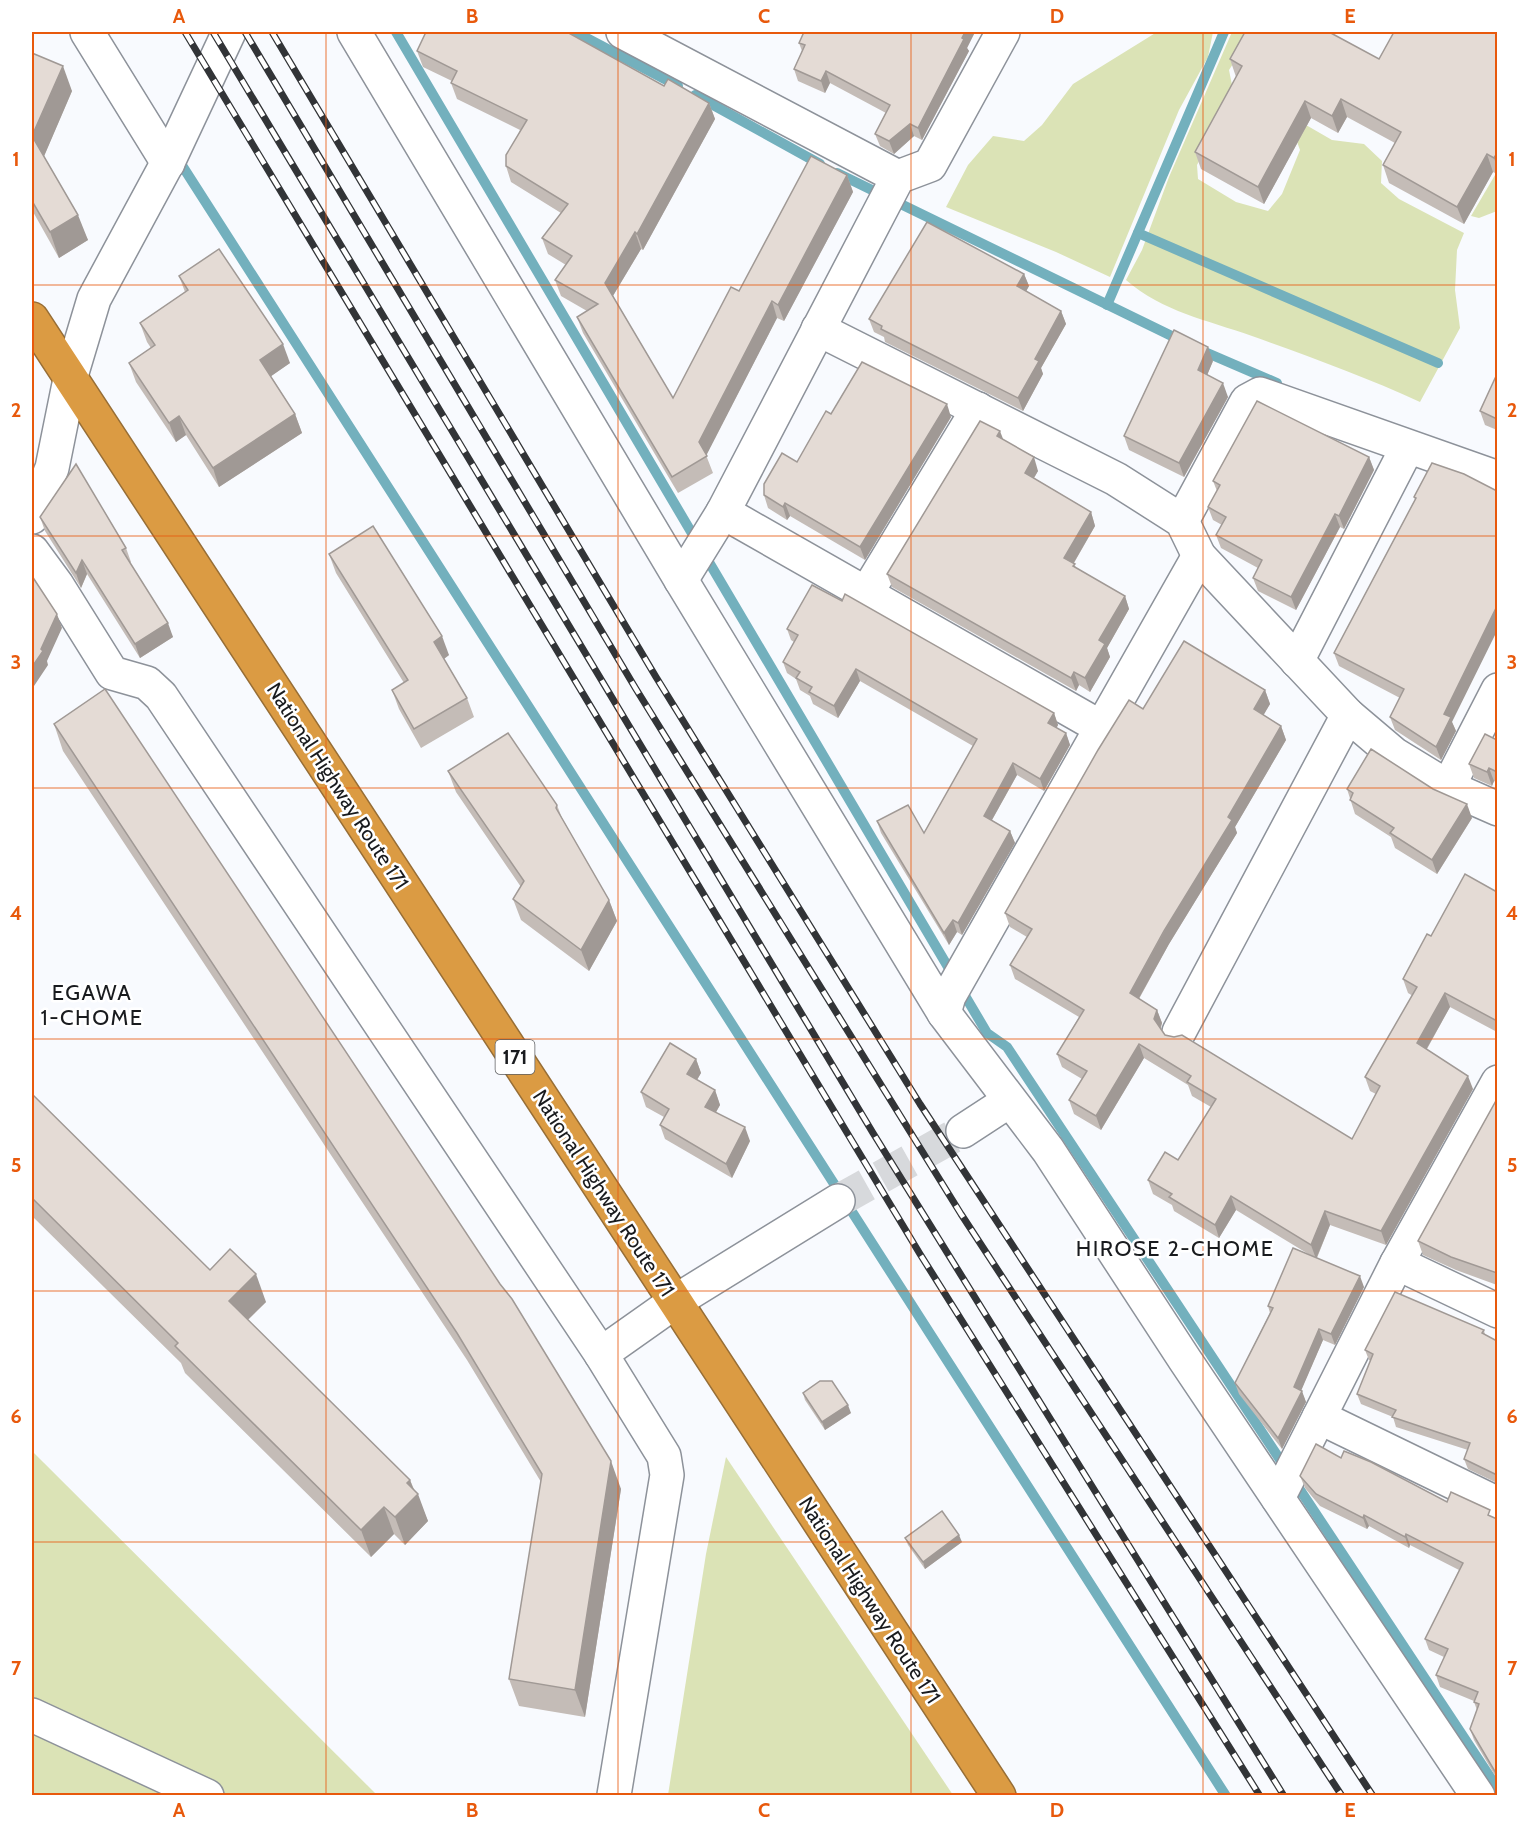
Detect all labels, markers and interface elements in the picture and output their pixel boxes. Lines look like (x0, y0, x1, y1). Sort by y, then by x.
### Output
text: A (173, 4, 186, 28)
text: B (466, 4, 478, 28)
text: C (758, 4, 770, 28)
text: D (1050, 4, 1064, 28)
text: E (1344, 4, 1356, 28)
text: 1 (12, 147, 20, 171)
text: 1 (1508, 147, 1516, 171)
text: 2 (11, 398, 21, 422)
text: 2 (1507, 398, 1517, 422)
text: 3 (11, 650, 21, 674)
text: 3 (1507, 650, 1517, 674)
street label: National Highway Route 171 (262, 678, 414, 894)
text: 4 (10, 901, 22, 925)
text: 4 (1506, 901, 1518, 925)
district label: EGAWA 1-CHOME (41, 979, 143, 1031)
road number: 171 (496, 1040, 534, 1074)
street label: National Highway Route 171 (528, 1085, 680, 1301)
text: 5 (11, 1153, 21, 1177)
text: 5 (1507, 1153, 1517, 1177)
district label: HIROSE 2-CHOME (1076, 1235, 1274, 1262)
text: 6 (10, 1404, 22, 1428)
text: 6 (1506, 1404, 1518, 1428)
street label: National Highway Route 171 (794, 1492, 946, 1708)
text: 7 (11, 1656, 22, 1680)
text: 7 (1507, 1656, 1518, 1680)
text: A (173, 1798, 186, 1822)
text: B (466, 1798, 478, 1822)
text: C (758, 1798, 770, 1822)
text: D (1050, 1798, 1064, 1822)
text: E (1344, 1798, 1356, 1822)

